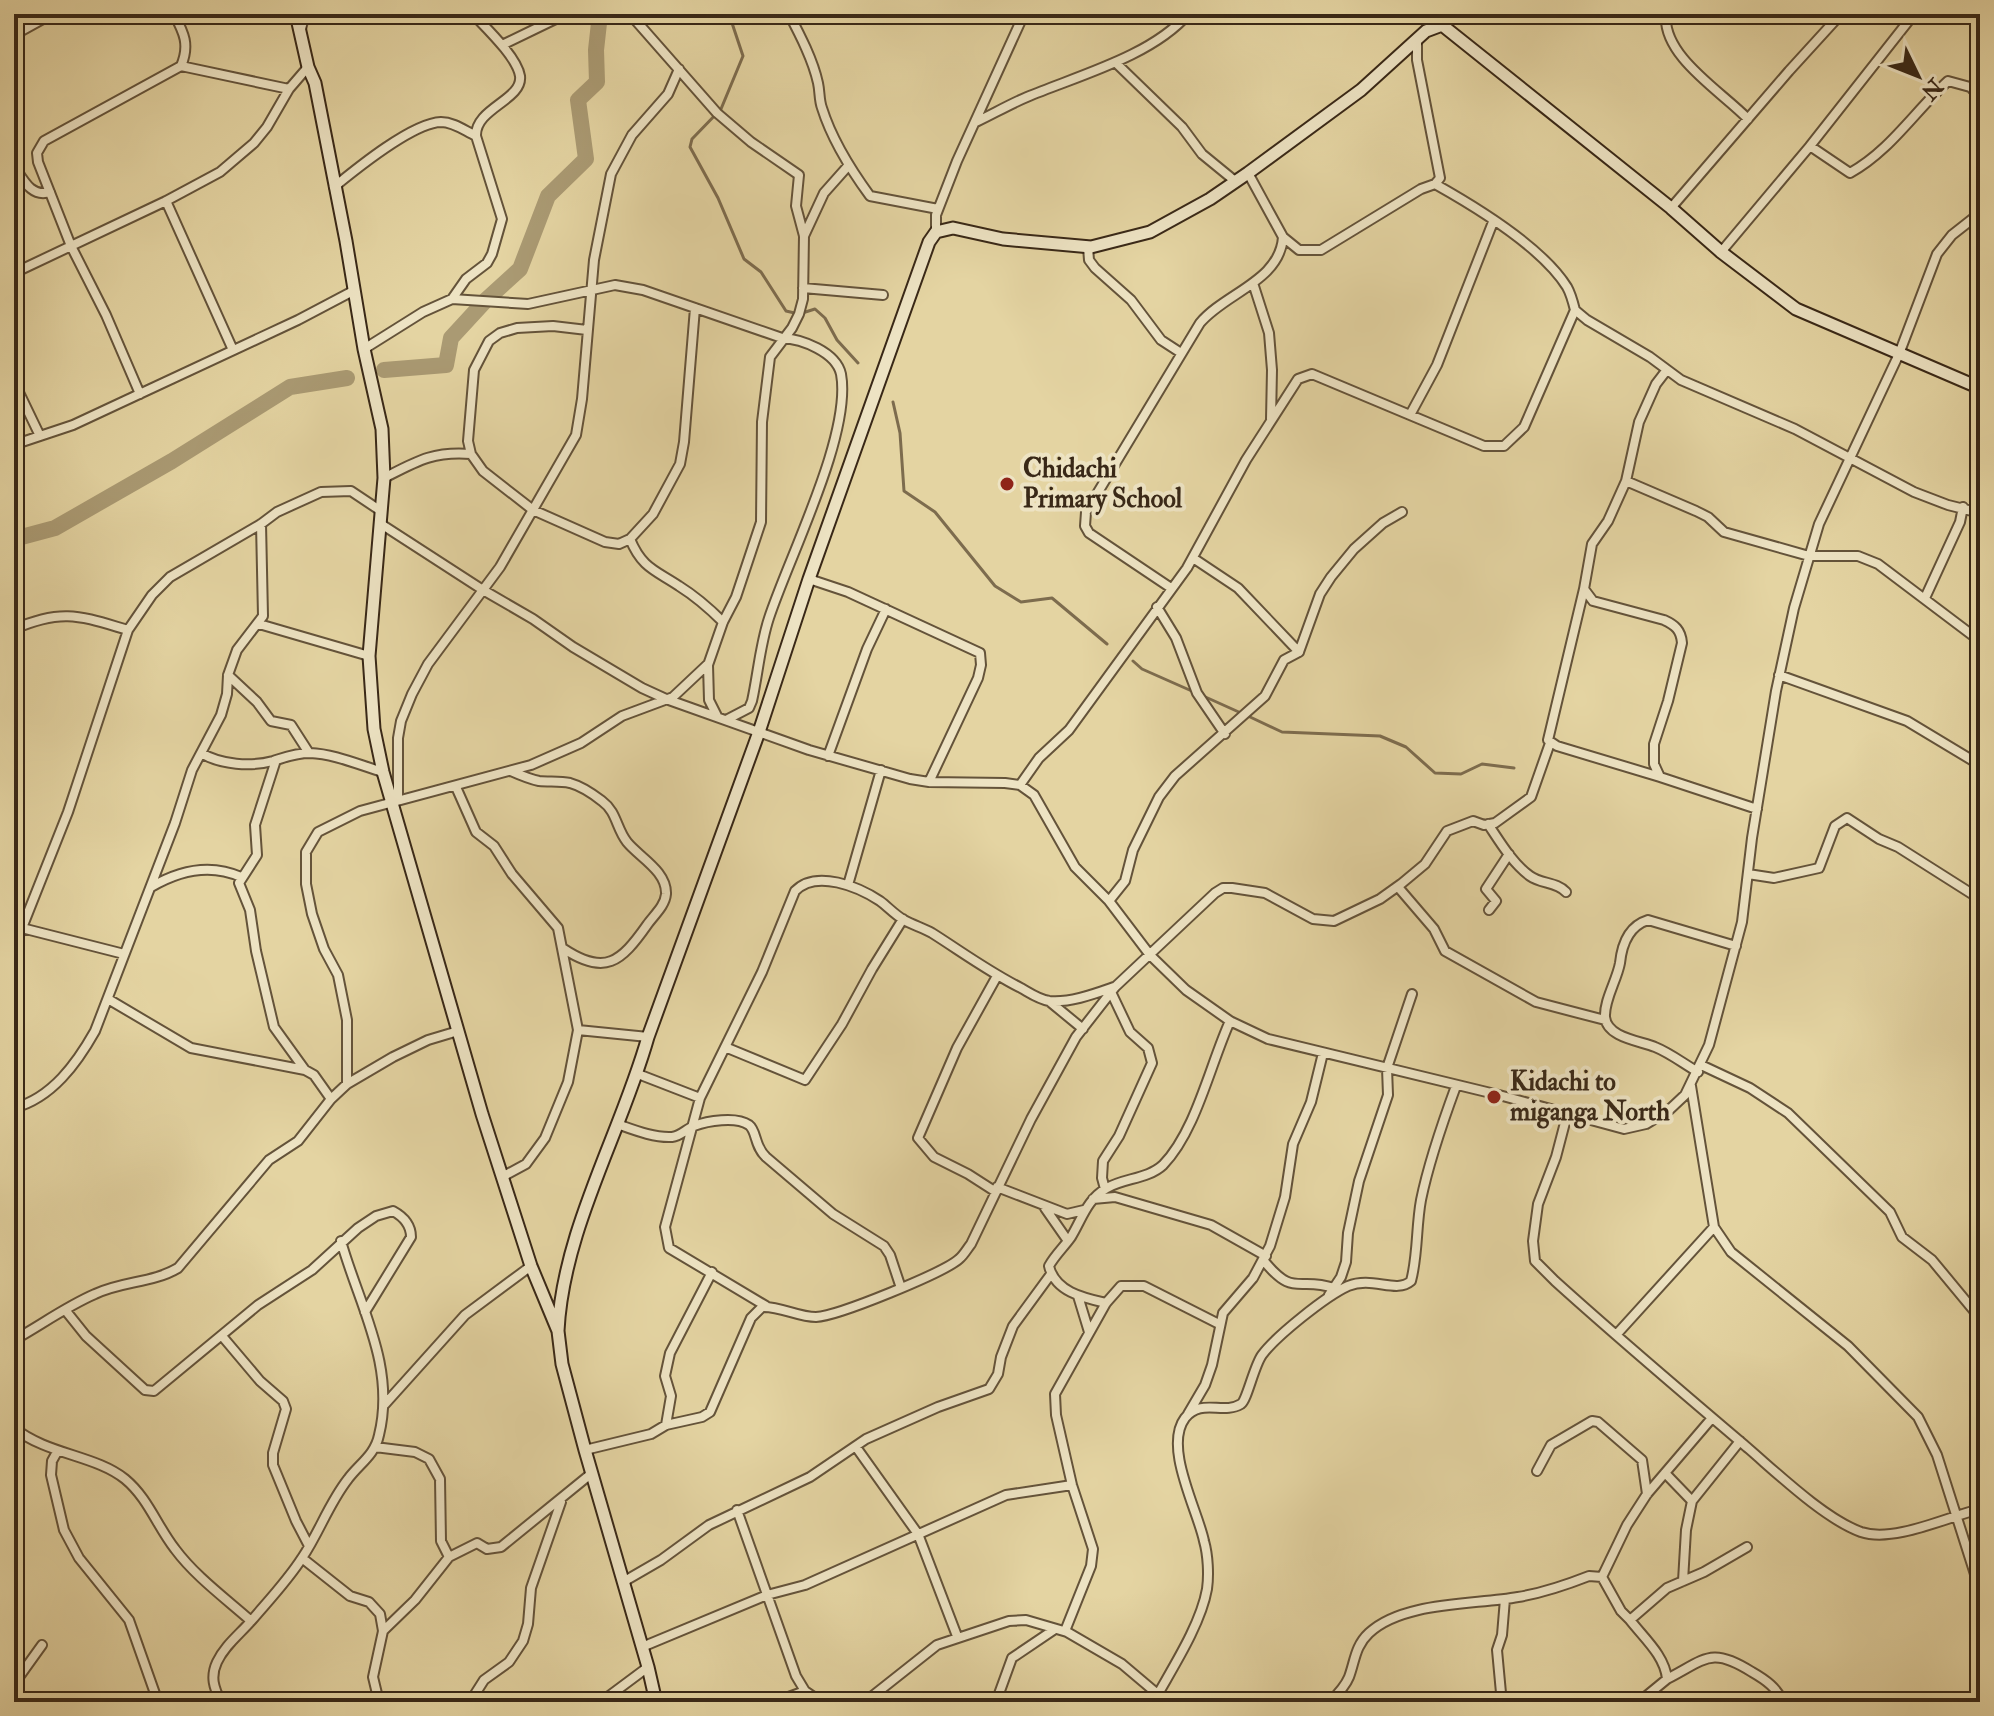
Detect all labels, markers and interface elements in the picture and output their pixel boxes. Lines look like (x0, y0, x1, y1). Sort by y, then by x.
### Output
north arrow (1878, 36, 1958, 116)
text: N (1915, 71, 1950, 106)
place label: Chidachi Primary School (1023, 453, 1183, 516)
marker: Chidachi Primary School (998, 475, 1016, 493)
place label: Kidachi to miganga North (1510, 1066, 1670, 1129)
marker: Kidachi to miganga North (1485, 1088, 1503, 1106)

